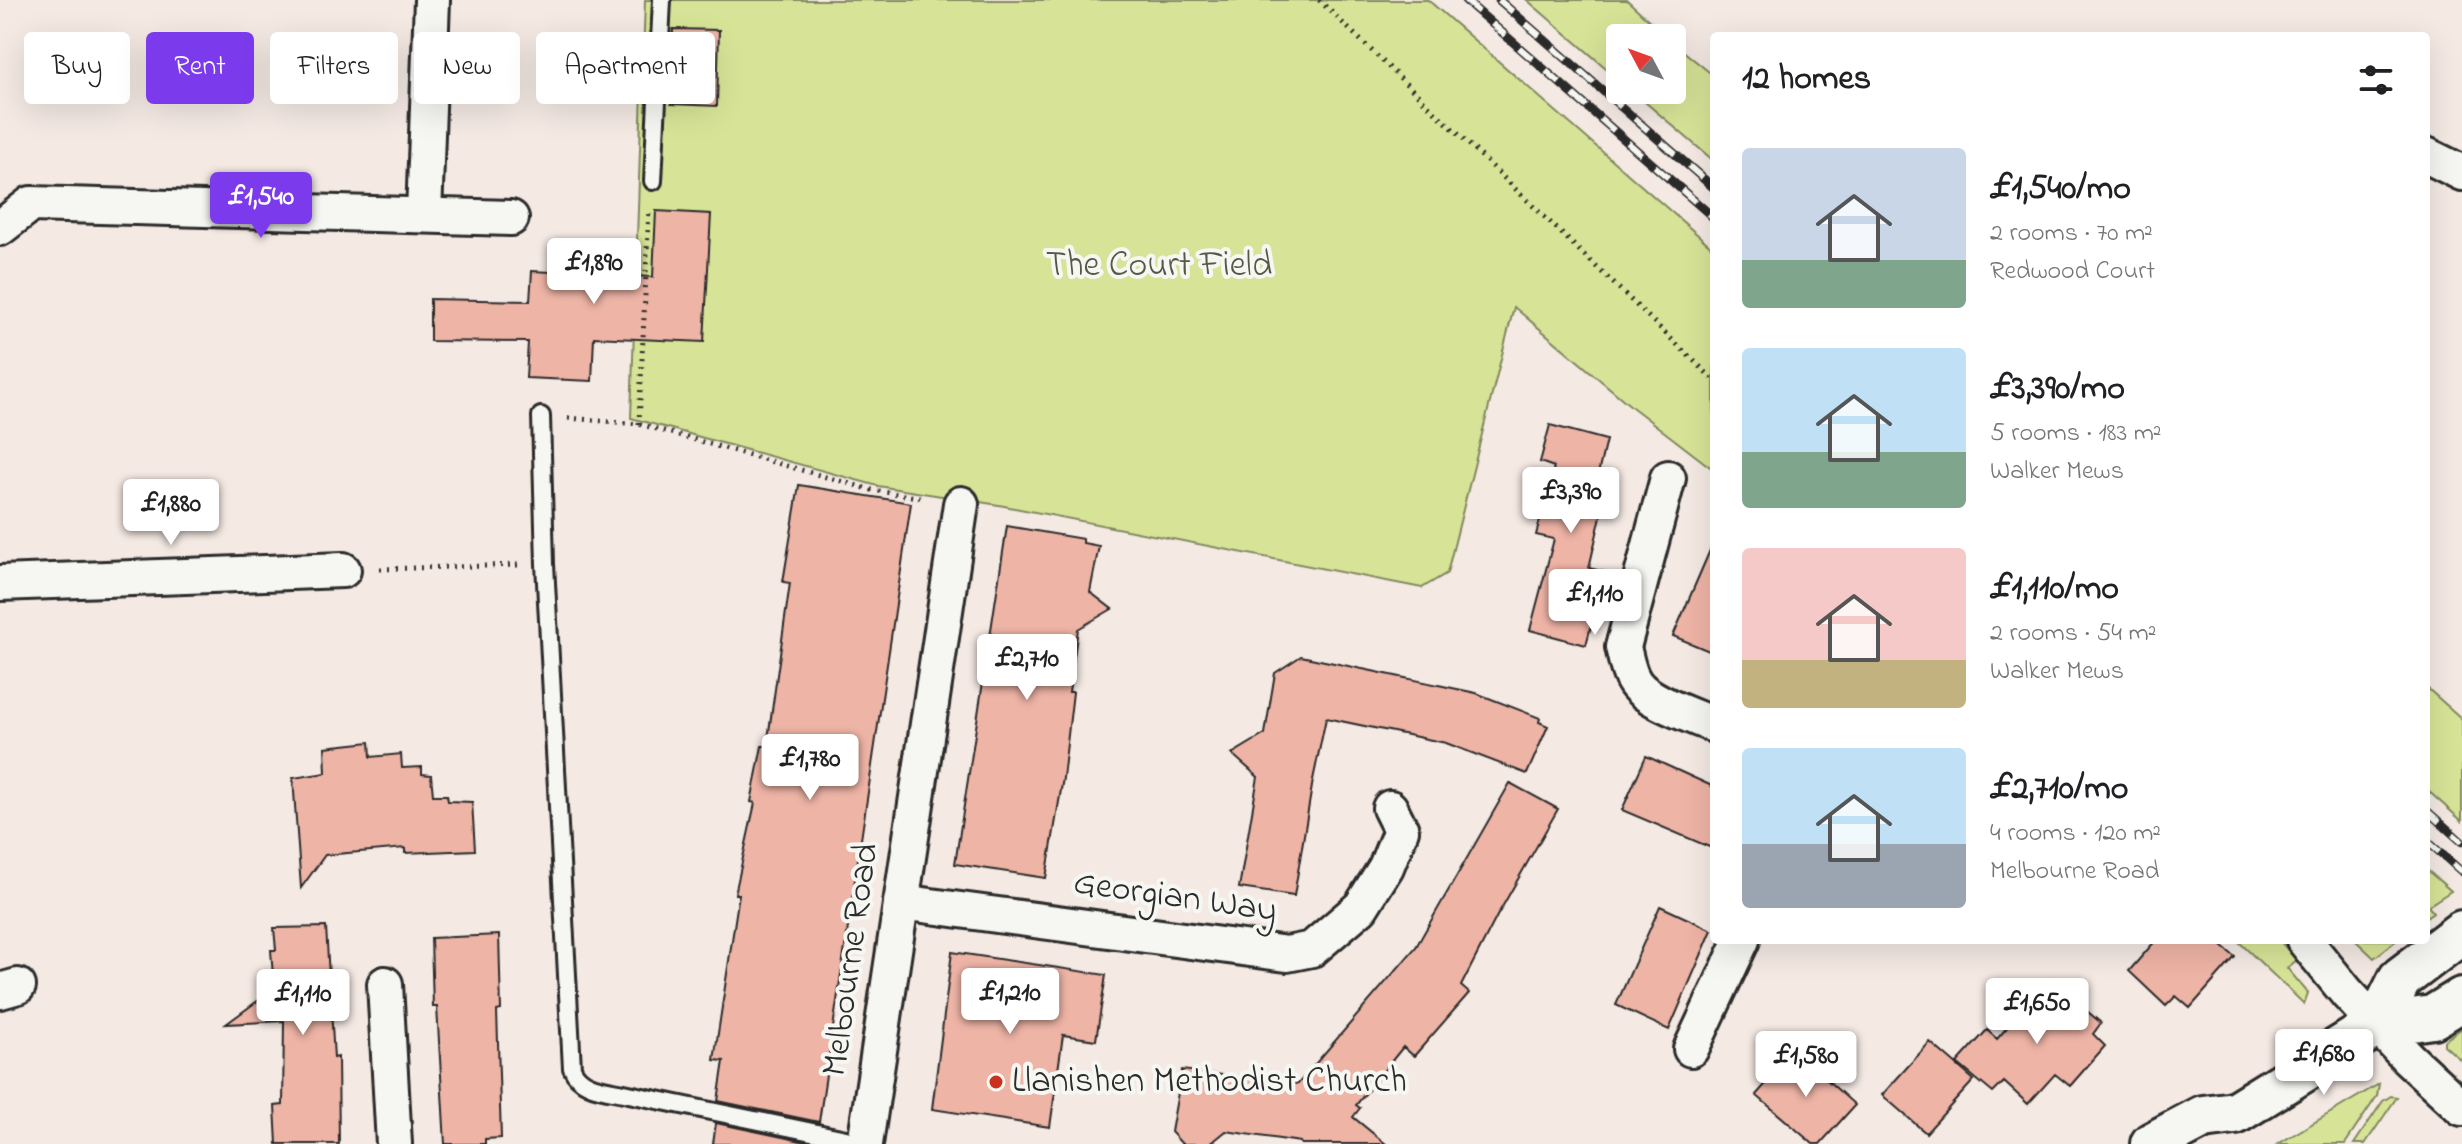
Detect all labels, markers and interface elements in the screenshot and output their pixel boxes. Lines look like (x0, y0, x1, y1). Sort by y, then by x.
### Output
north arrow (1606, 24, 1686, 104)
map controls (1606, 24, 1686, 104)
chip: Buy (24, 32, 130, 104)
chip: Rent (146, 32, 254, 104)
chip: Filters (270, 32, 398, 104)
chip: New (414, 32, 520, 104)
chip: Apartment (536, 32, 715, 104)
text: 12 homes (1742, 55, 1871, 105)
icon: filters (2354, 58, 2398, 102)
text: £1,540/mo (1990, 165, 2131, 215)
pin: £1,540 (196, 172, 326, 240)
text: £1,540 (228, 179, 294, 217)
icon: home (1806, 180, 1902, 276)
text: 2 rooms · 70 m² (1990, 215, 2153, 253)
pin: £1,890 (529, 238, 659, 306)
park label: The Court Field (1046, 240, 1272, 293)
text: £1,890 (565, 245, 623, 283)
text: Redwood Court (1990, 253, 2155, 291)
text: £3,390/mo (1990, 365, 2125, 415)
icon: home (1806, 380, 1902, 476)
text: 5 rooms · 183 m² (1990, 415, 2162, 453)
text: Walker Mews (1990, 453, 2124, 491)
pin: £3,390 (1506, 467, 1636, 535)
text: £3,390 (1540, 474, 1602, 512)
pin: £1,880 (106, 479, 236, 547)
text: £1,880 (141, 486, 201, 524)
text: £1,110/mo (1990, 565, 2119, 615)
pin: £1,110 (1530, 569, 1660, 637)
text: £1,110 (1567, 576, 1623, 614)
icon: home (1806, 580, 1902, 676)
text: 2 rooms · 54 m² (1990, 615, 2156, 653)
pin: £2,710 (962, 634, 1092, 702)
text: £2,710 (995, 641, 1059, 679)
text: Walker Mews (1990, 653, 2124, 691)
pin: £1,780 (745, 734, 875, 802)
text: £1,780 (780, 741, 840, 779)
text: £2,710/mo (1990, 765, 2128, 815)
icon: home (1806, 780, 1902, 876)
text: 4 rooms · 120 m² (1990, 815, 2161, 853)
street label: Melbourne Road (809, 840, 895, 1080)
text: Melbourne Road (1990, 853, 2159, 891)
street label: Georgian Way (1070, 858, 1280, 938)
pin: £1,210 (945, 968, 1075, 1036)
pin: £1,110 (238, 969, 368, 1037)
text: £1,210 (979, 975, 1041, 1013)
text: £1,110 (275, 976, 331, 1014)
pin: £1,650 (1972, 978, 2102, 1046)
text: £1,650 (2004, 985, 2070, 1023)
pin: £1,680 (2259, 1029, 2389, 1097)
pin: £1,580 (1741, 1031, 1871, 1099)
text: £1,680 (2293, 1036, 2355, 1074)
text: £1,580 (1773, 1038, 1839, 1076)
place label: Llanishen Methodist Church (1012, 1056, 1407, 1109)
marker: Llanishen Methodist Church (987, 1073, 1005, 1091)

